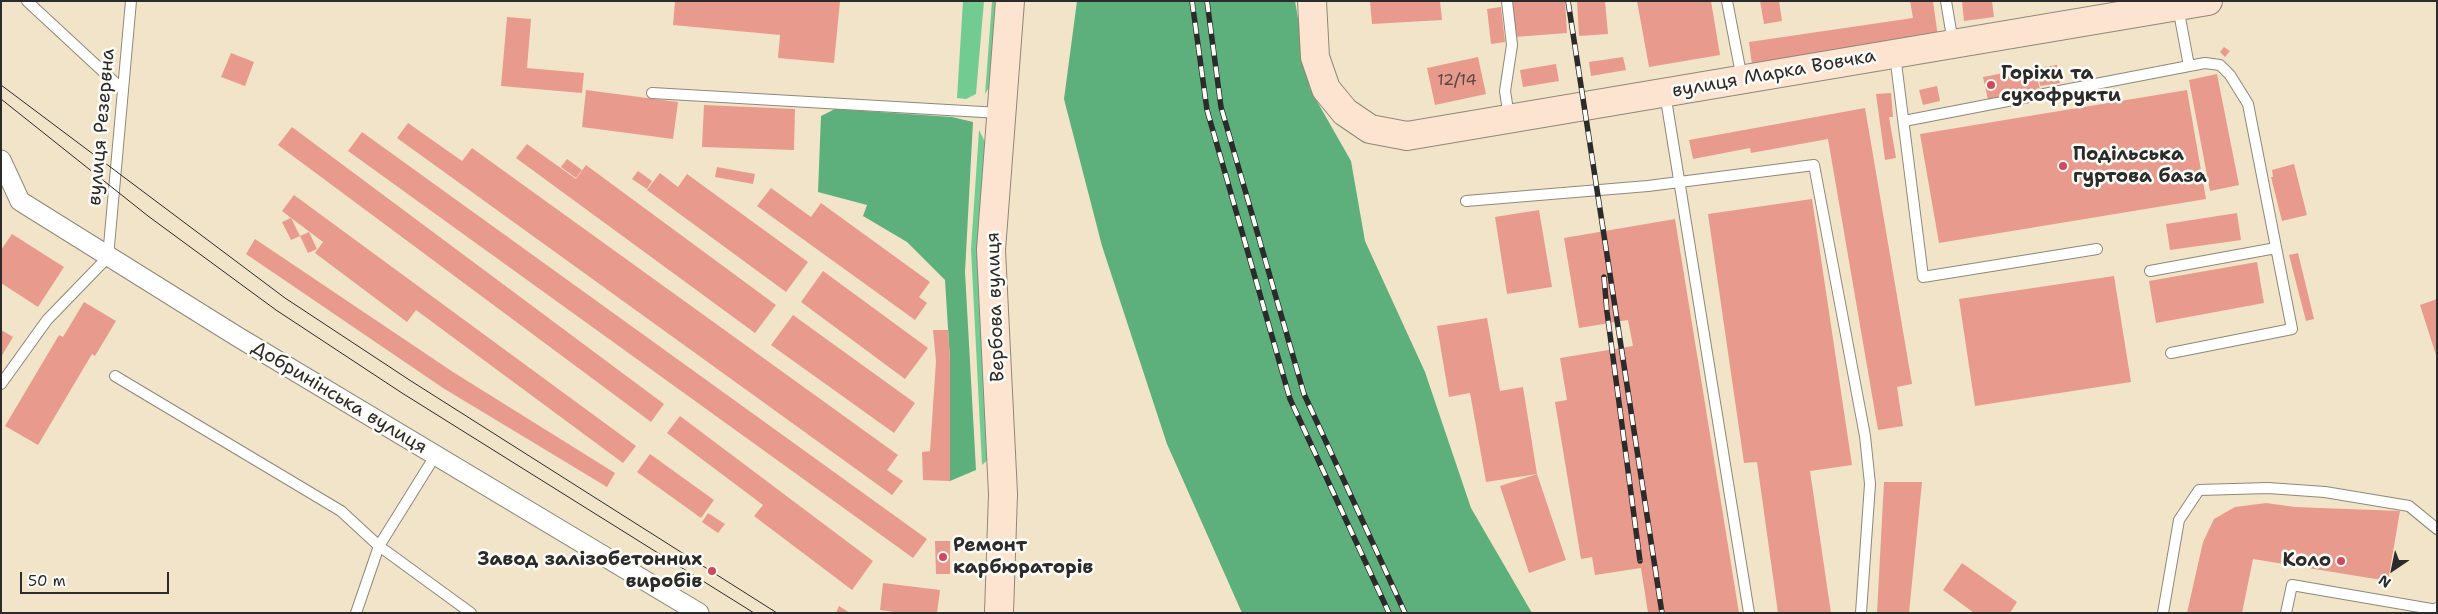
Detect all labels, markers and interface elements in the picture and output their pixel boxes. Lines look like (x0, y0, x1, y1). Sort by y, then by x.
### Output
street label: вулиця Марка Вовчка (1670, 45, 1878, 103)
street label: вулиця Резервна (84, 48, 120, 206)
place label: Горіхи та сухофрукти (2001, 63, 2121, 107)
house number: 12/14 (1437, 71, 1477, 91)
marker: Горіхи та сухофрукти (1985, 79, 1997, 91)
place label: Подільська гуртова база (2073, 144, 2207, 188)
marker: Подільська гуртова база (2057, 160, 2069, 172)
street label: Вербова вулиця (982, 232, 1010, 382)
street label: Добринінська вулиця (247, 337, 431, 459)
place label: Ремонт карбюраторів (953, 535, 1093, 579)
north arrow (2368, 544, 2418, 594)
place label: Завод залізобетонних виробів (478, 549, 702, 593)
place label: Коло (2283, 550, 2331, 572)
marker: Ремонт карбюраторів (937, 551, 949, 563)
marker: Коло (2335, 555, 2347, 567)
scale bar (22, 562, 171, 594)
marker: Завод залізобетонних виробів (706, 565, 718, 577)
text: 50 m (28, 571, 66, 591)
text: N (2375, 571, 2394, 592)

